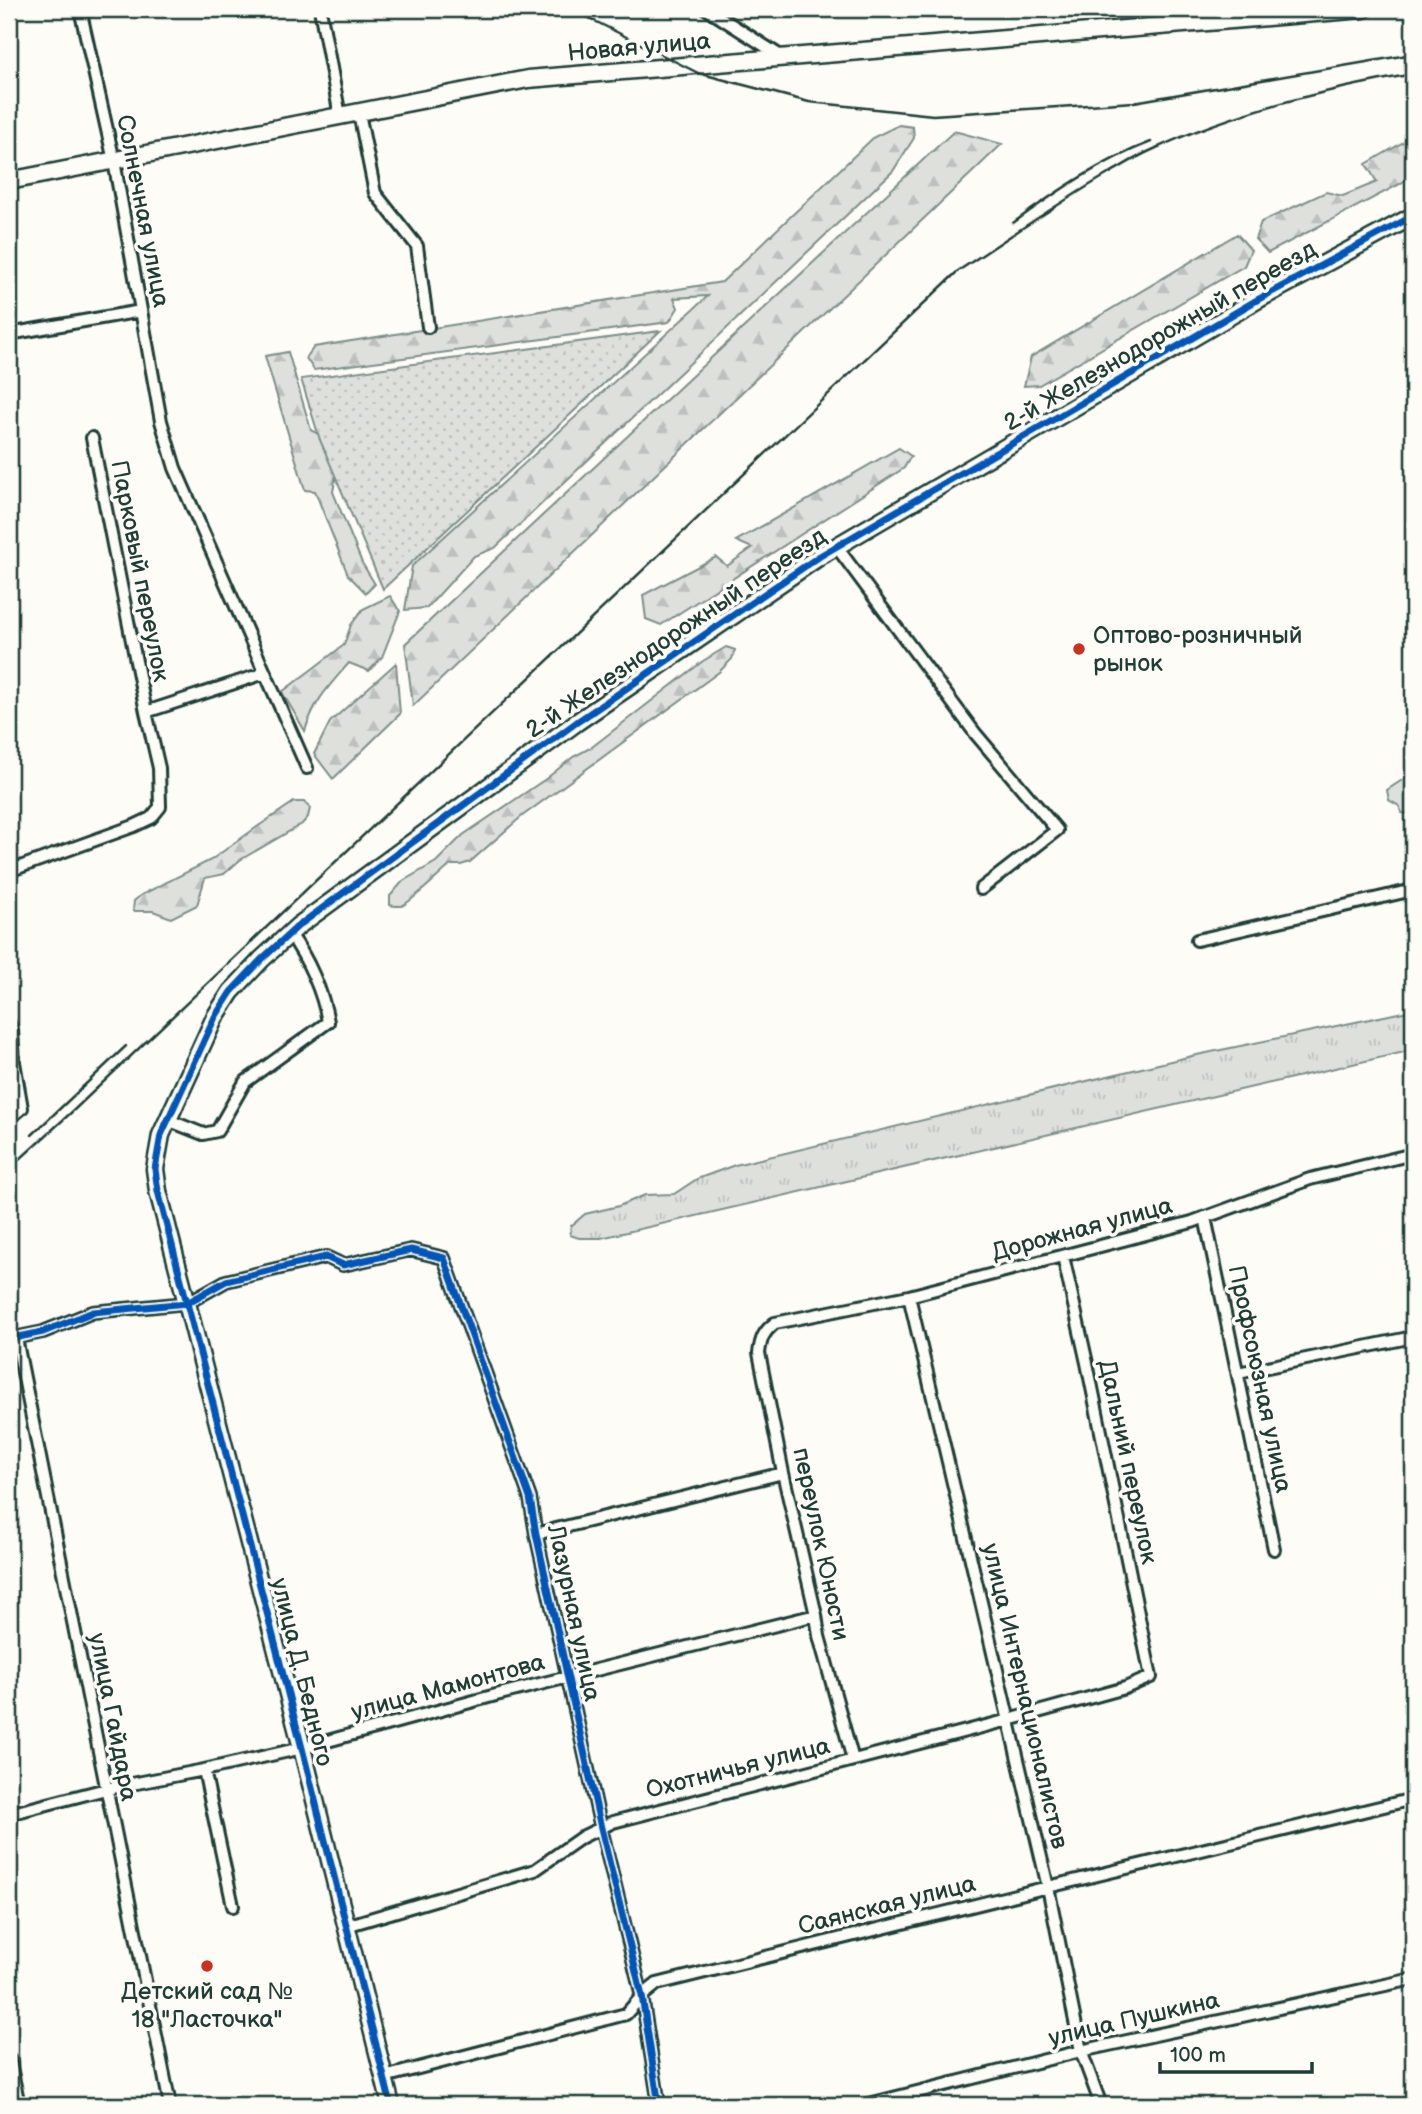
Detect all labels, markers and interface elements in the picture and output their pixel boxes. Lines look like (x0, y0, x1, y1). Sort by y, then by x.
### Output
street label: Новая улица (566, 26, 712, 68)
street label: Солнечная улица (110, 112, 176, 310)
street label: 2-й Железнодорожный переезд (999, 234, 1322, 437)
street label: Парковый переулок (104, 458, 176, 684)
street label: 2-й Железнодорожный переезд (520, 521, 832, 744)
place label: Оптово-розничный рынок (1093, 621, 1303, 678)
marker: Оптово-розничный рынок (1071, 641, 1087, 657)
street label: Дорожная улица (988, 1191, 1176, 1267)
street label: Профсоюзная улица (1222, 1263, 1298, 1495)
street label: Дальний переулок (1092, 1357, 1164, 1567)
street label: переулок Юности (786, 1445, 856, 1643)
street label: Лазурная улица (541, 1521, 607, 1704)
street label: улица Интернационалистов (976, 1541, 1074, 1852)
street label: улица Д. Бедного (265, 1575, 339, 1769)
street label: улица Гайдара (82, 1631, 144, 1803)
street label: улица Мамонтова (348, 1647, 548, 1727)
street label: Охотничья улица (643, 1731, 833, 1805)
street label: Саянская улица (795, 1869, 979, 1941)
marker: Детский сад № 18 "Ласточка" (199, 1958, 215, 1974)
place label: Детский сад № 18 "Ласточка" (121, 1977, 293, 2034)
street label: улица Пушкина (1046, 1985, 1222, 2053)
scale bar (1160, 2030, 1312, 2074)
text: 100 m (1170, 2043, 1226, 2068)

